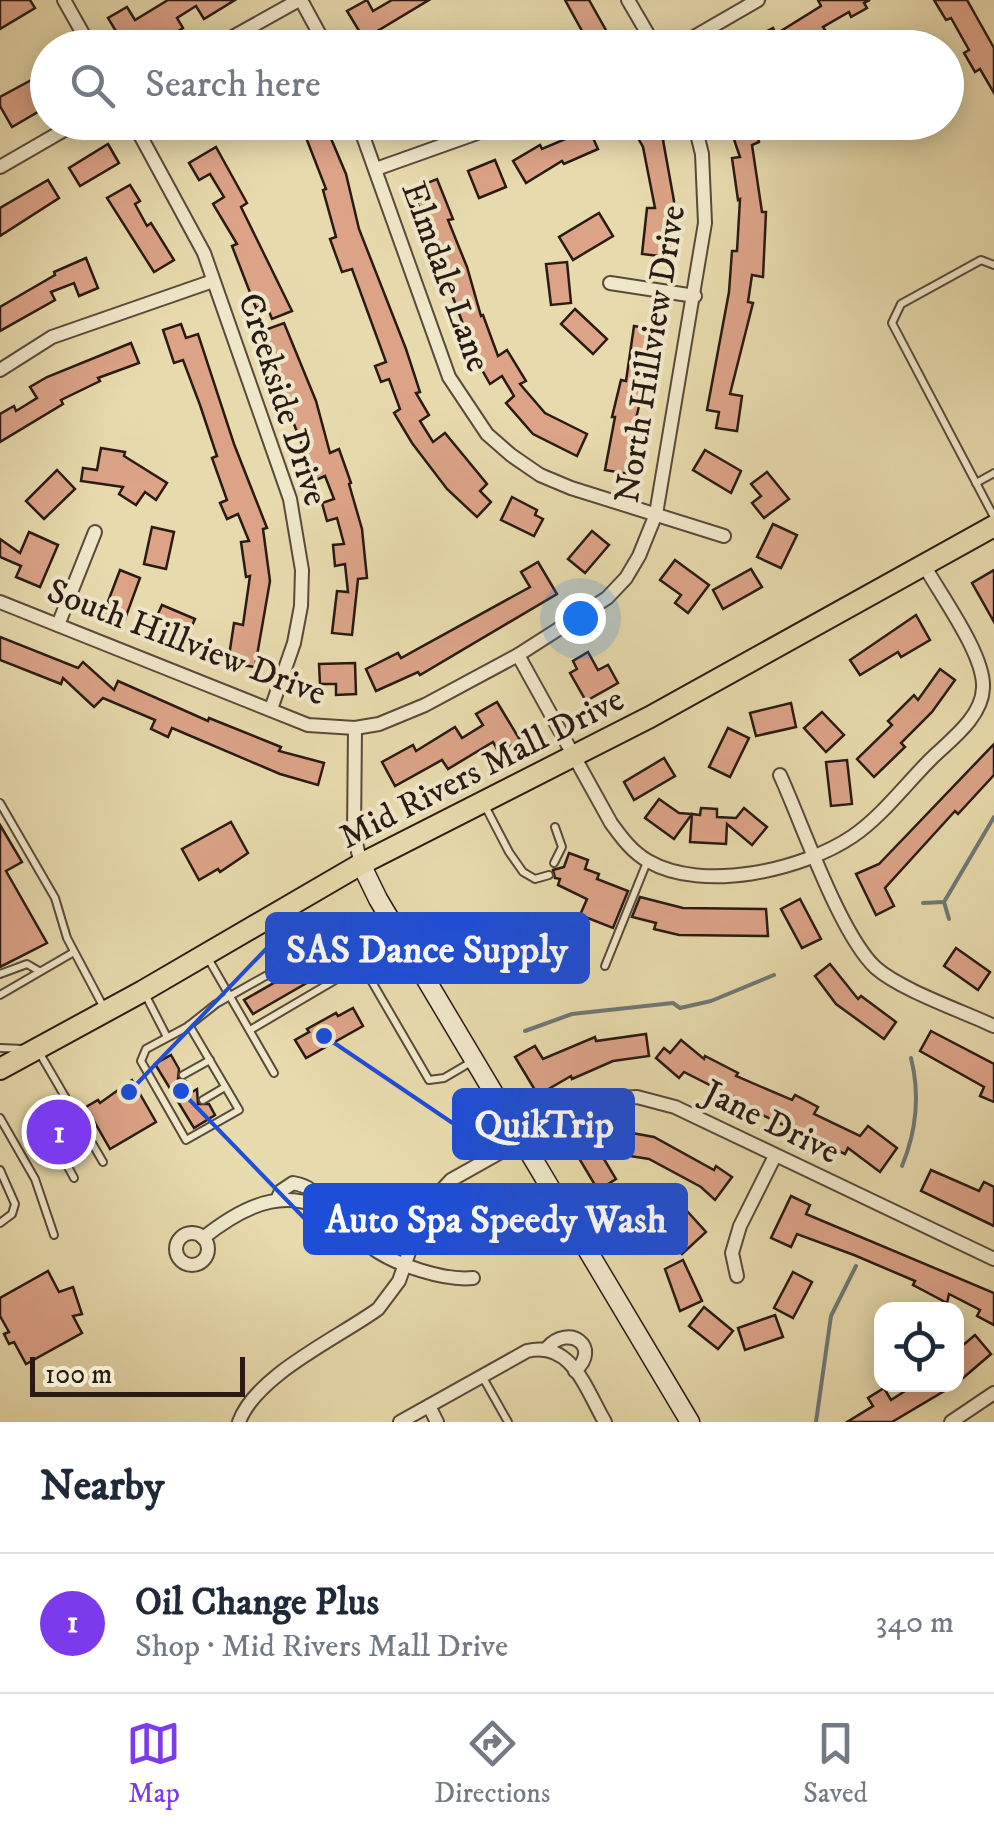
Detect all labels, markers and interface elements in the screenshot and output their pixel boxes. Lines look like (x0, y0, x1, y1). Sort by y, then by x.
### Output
search box (30, 30, 964, 140)
icon: search (65, 58, 120, 113)
text: Search here (145, 61, 321, 109)
street label: Elmdale Lane (390, 176, 500, 378)
street label: North Hillview Drive (606, 202, 696, 506)
street label: Creekside Drive (227, 288, 337, 511)
street label: South Hillview Drive (41, 569, 332, 716)
your location (555, 593, 606, 644)
street label: Mid Rivers Mall Drive (332, 678, 632, 860)
callout: SAS Dance Supply (267, 914, 588, 982)
text: SAS Dance Supply (286, 927, 569, 975)
street label: Jane Drive (693, 1070, 846, 1175)
callout: QuikTrip (454, 1090, 633, 1158)
pin: 1 (27, 1094, 92, 1170)
text: QuikTrip (474, 1102, 614, 1150)
callout: Auto Spa Speedy Wash (305, 1185, 686, 1253)
text: Auto Spa Speedy Wash (324, 1197, 667, 1245)
map controls (874, 1302, 964, 1392)
button: locate (874, 1302, 964, 1392)
scale bar (30, 1352, 245, 1396)
text: 100 m (45, 1357, 112, 1392)
text: Nearby (40, 1461, 164, 1513)
text: Oil Change Plus (135, 1579, 379, 1627)
text: 1 (67, 1603, 78, 1643)
text: 340 m (876, 1603, 954, 1643)
text: Shop · Mid Rivers Mall Drive (135, 1627, 508, 1667)
tab: Map (126, 1716, 181, 1811)
tab: Directions (434, 1716, 550, 1811)
tab: Saved (803, 1716, 868, 1811)

